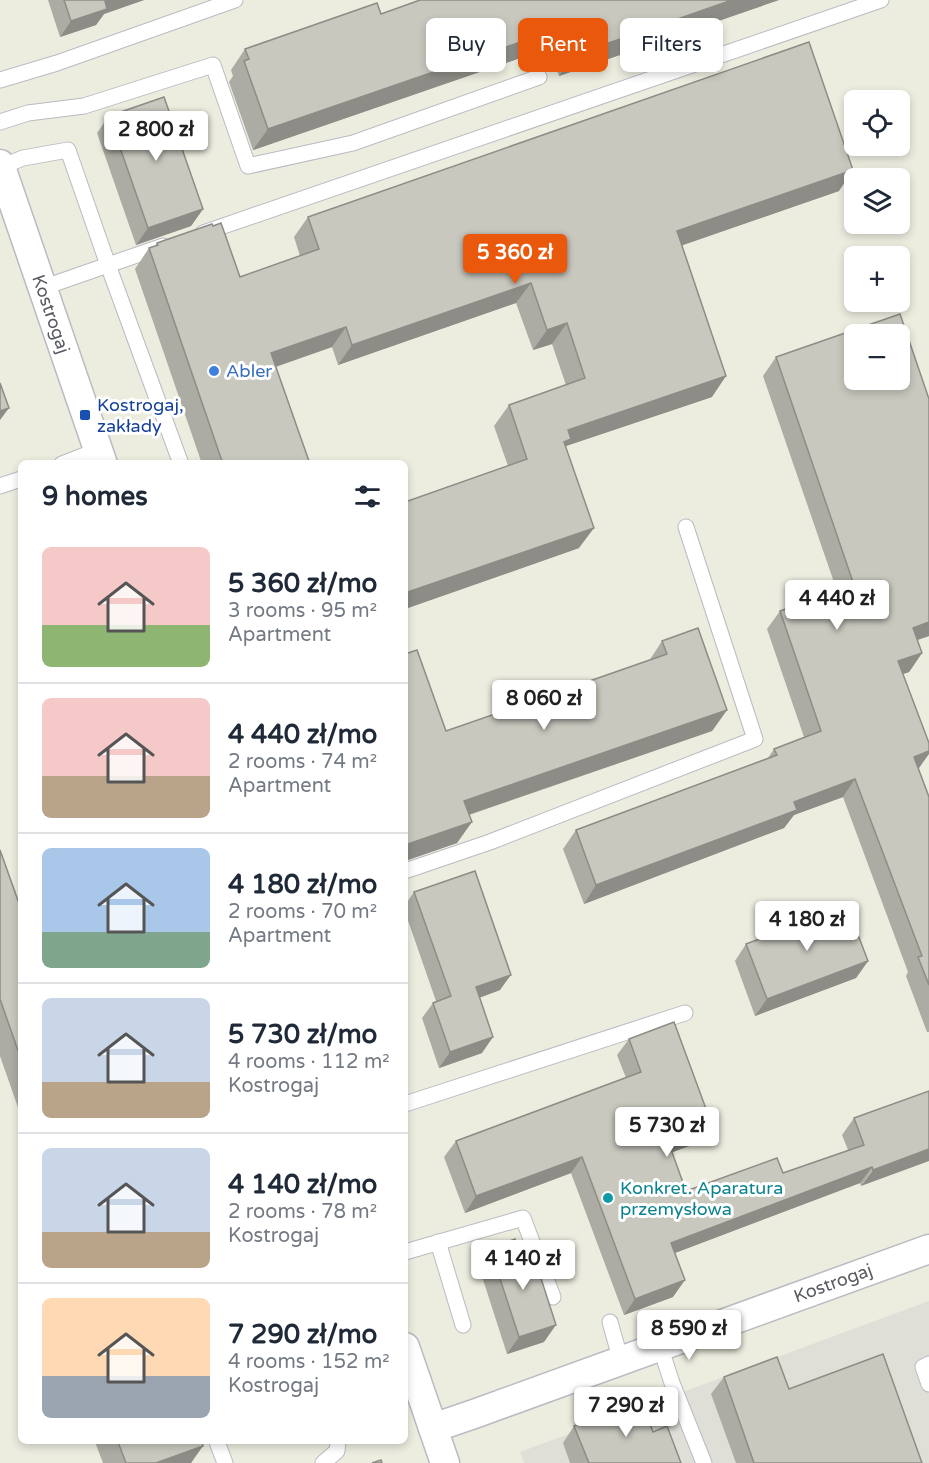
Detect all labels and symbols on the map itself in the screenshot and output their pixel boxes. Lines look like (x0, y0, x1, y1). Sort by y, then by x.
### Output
pin: 2 800 zł (94, 111, 218, 162)
pin: 5 360 zł (453, 234, 577, 285)
street label: Kostrogaj (27, 272, 75, 356)
place label: Abler (226, 360, 272, 382)
marker: Abler (207, 364, 221, 378)
place label: Kostrogaj, zakłady (97, 394, 184, 437)
marker: Kostrogaj, zakłady (78, 408, 92, 422)
pin: 4 440 zł (775, 580, 899, 631)
pin: 8 060 zł (482, 680, 606, 731)
pin: 4 180 zł (745, 901, 869, 952)
pin: 5 730 zł (605, 1107, 729, 1158)
place label: Konkret. Aparatura przemysłowa (620, 1177, 783, 1220)
marker: Konkret. Aparatura przemysłowa (601, 1191, 615, 1205)
pin: 4 140 zł (461, 1240, 585, 1291)
street label: Kostrogaj (791, 1259, 875, 1307)
pin: 8 590 zł (627, 1310, 751, 1361)
pin: 7 290 zł (564, 1387, 688, 1438)

